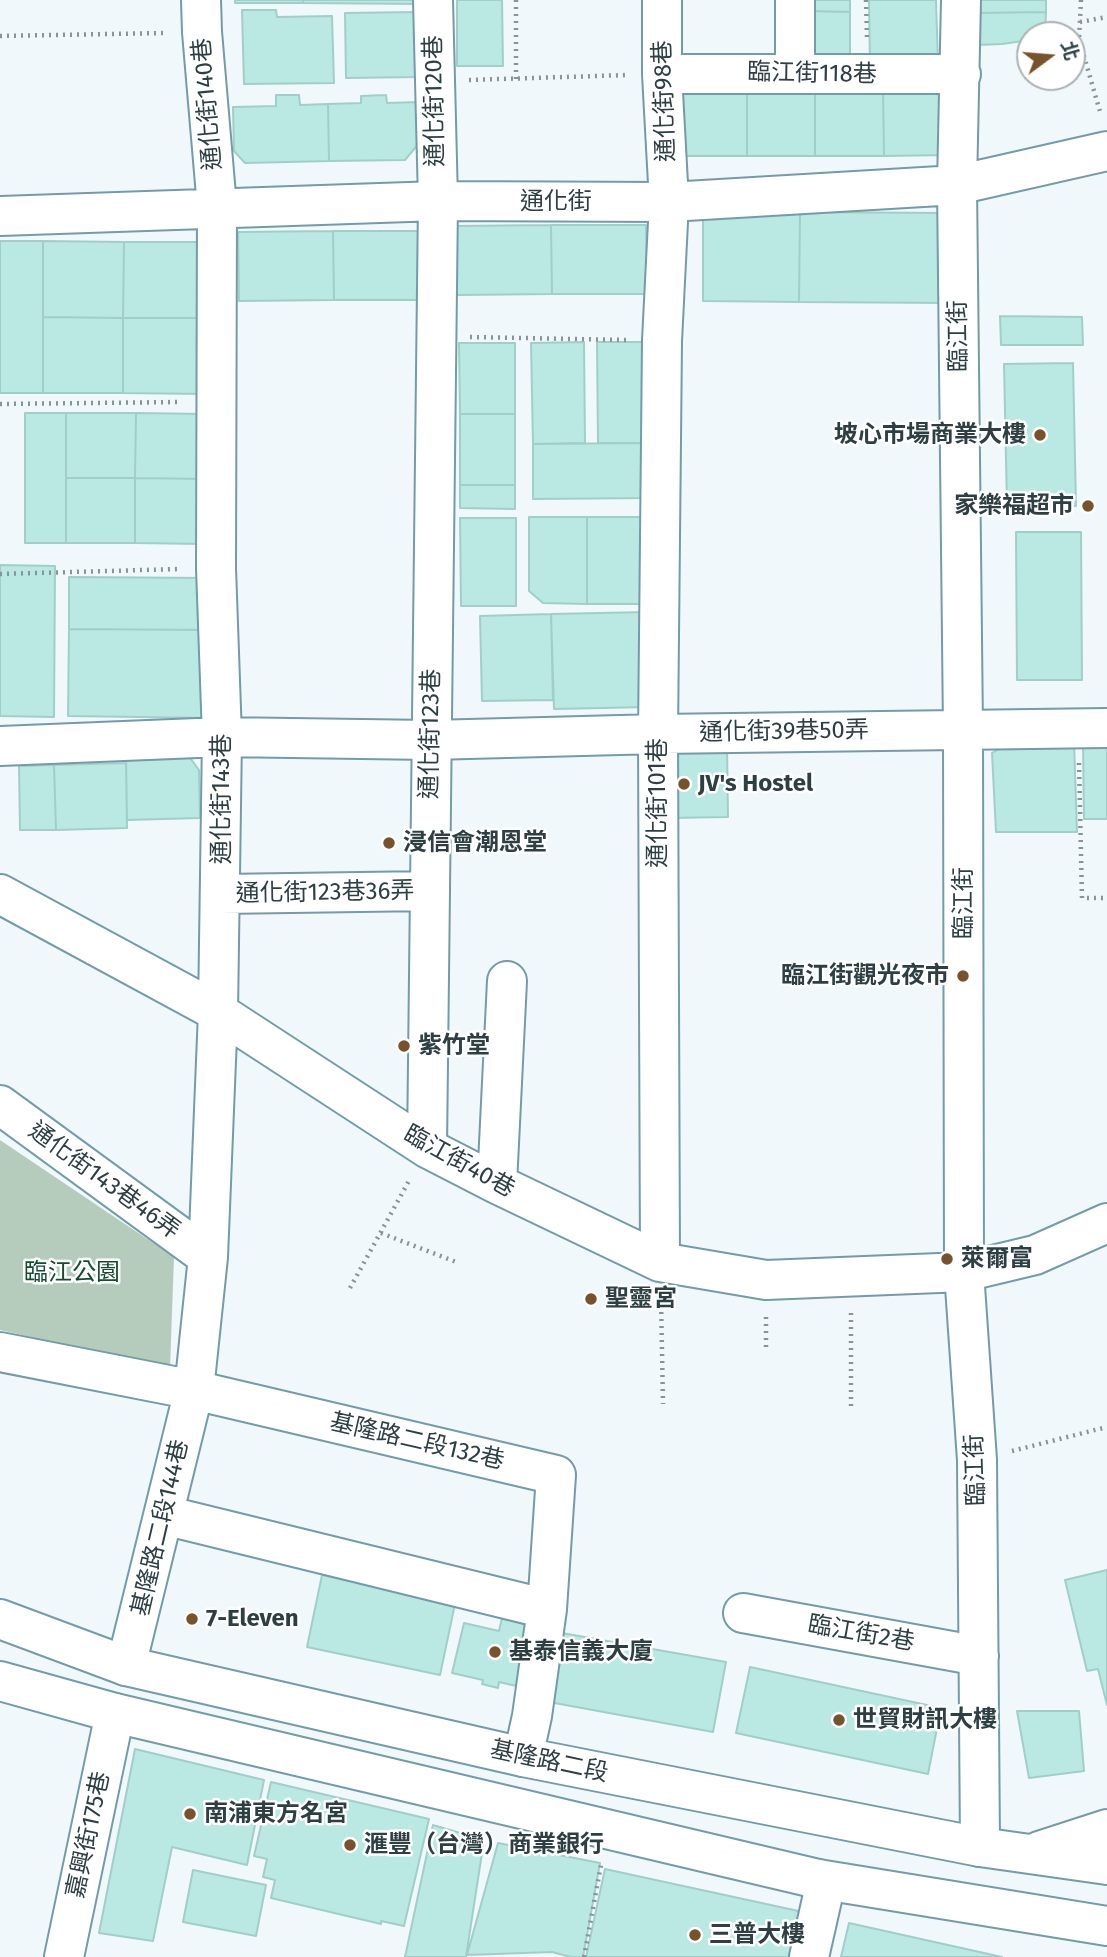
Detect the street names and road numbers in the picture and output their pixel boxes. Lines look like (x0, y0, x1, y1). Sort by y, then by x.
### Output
street label: 通化街120巷 (419, 35, 451, 167)
street label: 通化街140巷 (188, 37, 228, 171)
street label: 通化街98巷 (648, 40, 682, 162)
street label: 臨江街118巷 (747, 58, 877, 90)
street label: 通化街 (520, 188, 592, 216)
street label: 臨江街 (944, 300, 974, 372)
street label: 通化街123巷 (415, 669, 447, 799)
street label: 通化街39巷50弄 (699, 716, 869, 748)
street label: 通化街143巷 (208, 734, 236, 864)
street label: 通化街101巷 (644, 738, 672, 868)
street label: 臨江街 (950, 867, 978, 939)
street label: 通化街123巷36弄 (235, 877, 415, 909)
street label: 通化街143巷46弄 (23, 1116, 185, 1246)
street label: 臨江街40巷 (399, 1120, 519, 1204)
street label: 基隆路二段132巷 (327, 1408, 507, 1476)
street label: 臨江街 (960, 1434, 992, 1506)
street label: 基隆路二段144巷 (127, 1437, 195, 1619)
street label: 臨江街2巷 (805, 1610, 917, 1658)
street label: 基隆路二段 (487, 1735, 611, 1789)
street label: 嘉興街175巷 (62, 1769, 116, 1901)

